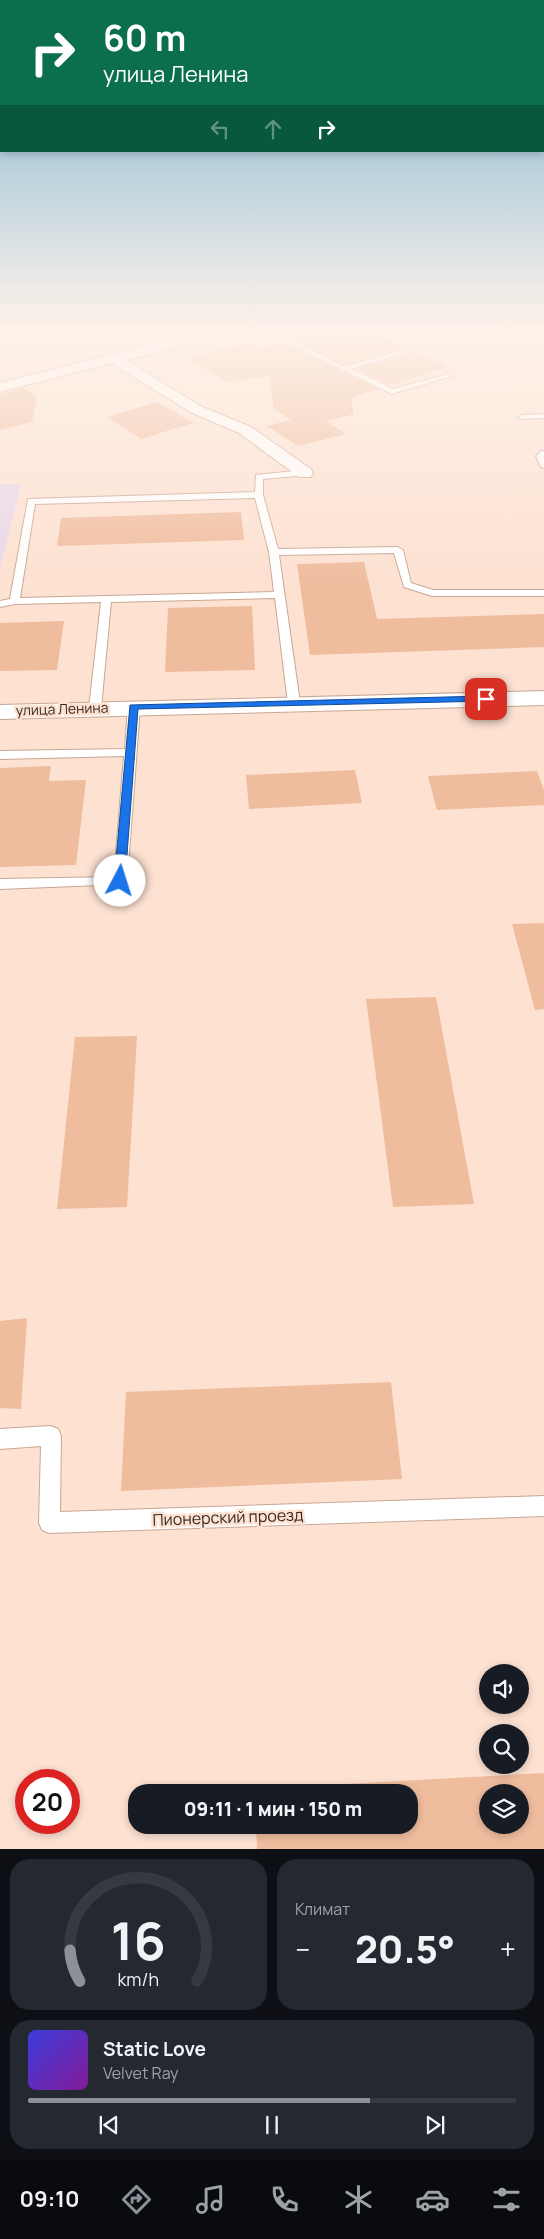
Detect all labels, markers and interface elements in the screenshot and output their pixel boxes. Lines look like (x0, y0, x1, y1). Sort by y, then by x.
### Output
text: 60 m (103, 14, 186, 62)
icon: right (20, 20, 85, 85)
text: улица Ленина (103, 59, 249, 89)
icon: left (206, 115, 234, 143)
icon: ahead (259, 115, 287, 143)
icon: right (312, 115, 340, 143)
pin (465, 678, 507, 720)
icon: arrive (472, 685, 500, 713)
street label: улица Ленина (15, 697, 109, 720)
position arrow (93, 854, 145, 906)
street label: Пионерский проезд (152, 1503, 304, 1531)
map controls (479, 1664, 529, 1834)
button: sound (479, 1664, 529, 1714)
button: search (479, 1724, 529, 1774)
speed limit sign: 20 (15, 1769, 80, 1834)
button: layers (479, 1784, 529, 1834)
text: 09:11 · 1 мин · 150 m (184, 1796, 362, 1822)
text: Климат (295, 1898, 350, 1920)
text: 16 (111, 1905, 166, 1976)
text: 20.5° (355, 1922, 455, 1974)
text: − (295, 1930, 310, 1968)
text: + (500, 1930, 516, 1968)
text: km/h (118, 1967, 159, 1991)
text: Static Love (103, 2036, 206, 2062)
text: Velvet Ray (103, 2062, 179, 2084)
icon: previous (95, 2111, 123, 2139)
icon: pause (258, 2111, 286, 2139)
icon: next (421, 2111, 449, 2139)
icon: directions (119, 2182, 154, 2217)
icon: music (193, 2182, 228, 2217)
icon: phone (267, 2182, 302, 2217)
icon: climate (341, 2182, 376, 2217)
icon: car (415, 2182, 450, 2217)
icon: filters (489, 2182, 524, 2217)
text: 09:10 (20, 2184, 79, 2214)

